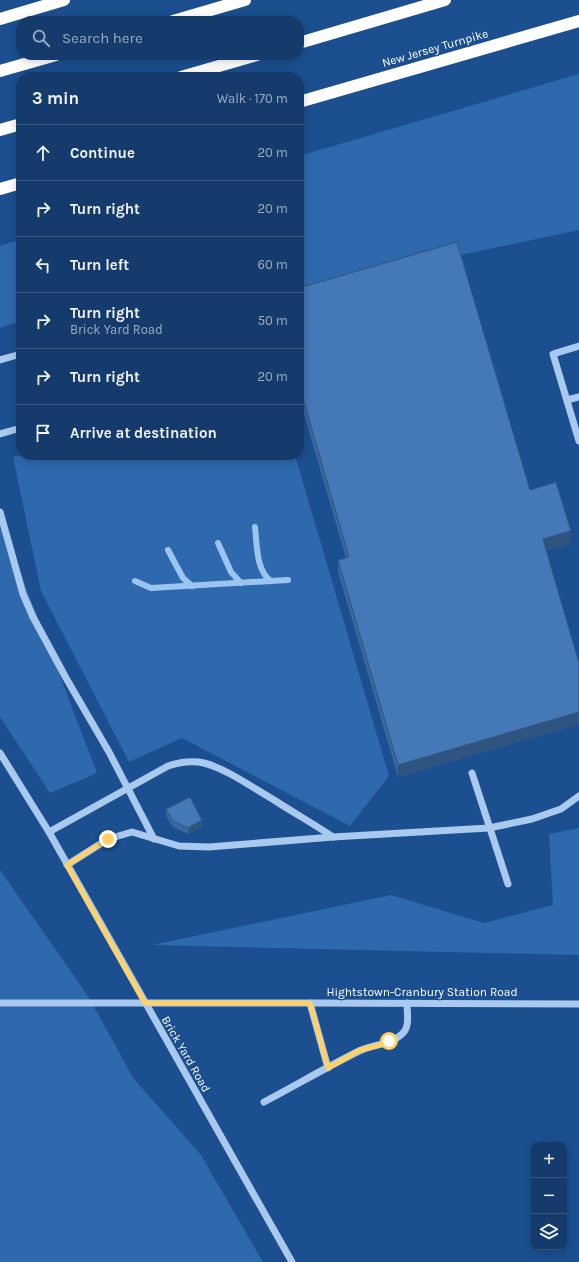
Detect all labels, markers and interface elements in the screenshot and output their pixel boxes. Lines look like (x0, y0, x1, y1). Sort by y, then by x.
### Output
search box (16, 16, 304, 60)
street label: New Jersey Turnpike (380, 26, 490, 70)
icon: search (30, 27, 52, 49)
text: Search here (62, 29, 143, 47)
text: 3 min (32, 88, 79, 108)
text: Walk · 170 m (217, 91, 288, 106)
icon: ahead (32, 142, 54, 164)
text: Continue (70, 144, 135, 162)
text: 20 m (258, 145, 288, 160)
icon: right (32, 198, 54, 220)
text: Turn right (70, 200, 140, 218)
text: 20 m (258, 201, 288, 216)
icon: left (32, 254, 54, 276)
text: Turn left (70, 256, 129, 274)
text: 60 m (258, 257, 288, 272)
text: Turn right (70, 304, 140, 322)
icon: right (32, 310, 54, 332)
text: 50 m (258, 313, 288, 328)
text: Brick Yard Road (70, 322, 163, 337)
icon: right (32, 366, 54, 388)
text: Turn right (70, 368, 140, 386)
text: 20 m (258, 369, 288, 384)
icon: arrive (32, 422, 54, 444)
text: Arrive at destination (70, 424, 217, 442)
route end (99, 830, 117, 848)
street label: Hightstown-Cranbury Station Road (326, 985, 518, 999)
street label: Brick Yard Road (159, 1013, 213, 1095)
route start (380, 1032, 398, 1050)
map controls (531, 1142, 567, 1250)
button: + (531, 1142, 567, 1178)
button: − (531, 1178, 567, 1214)
button: layers (531, 1214, 567, 1250)

